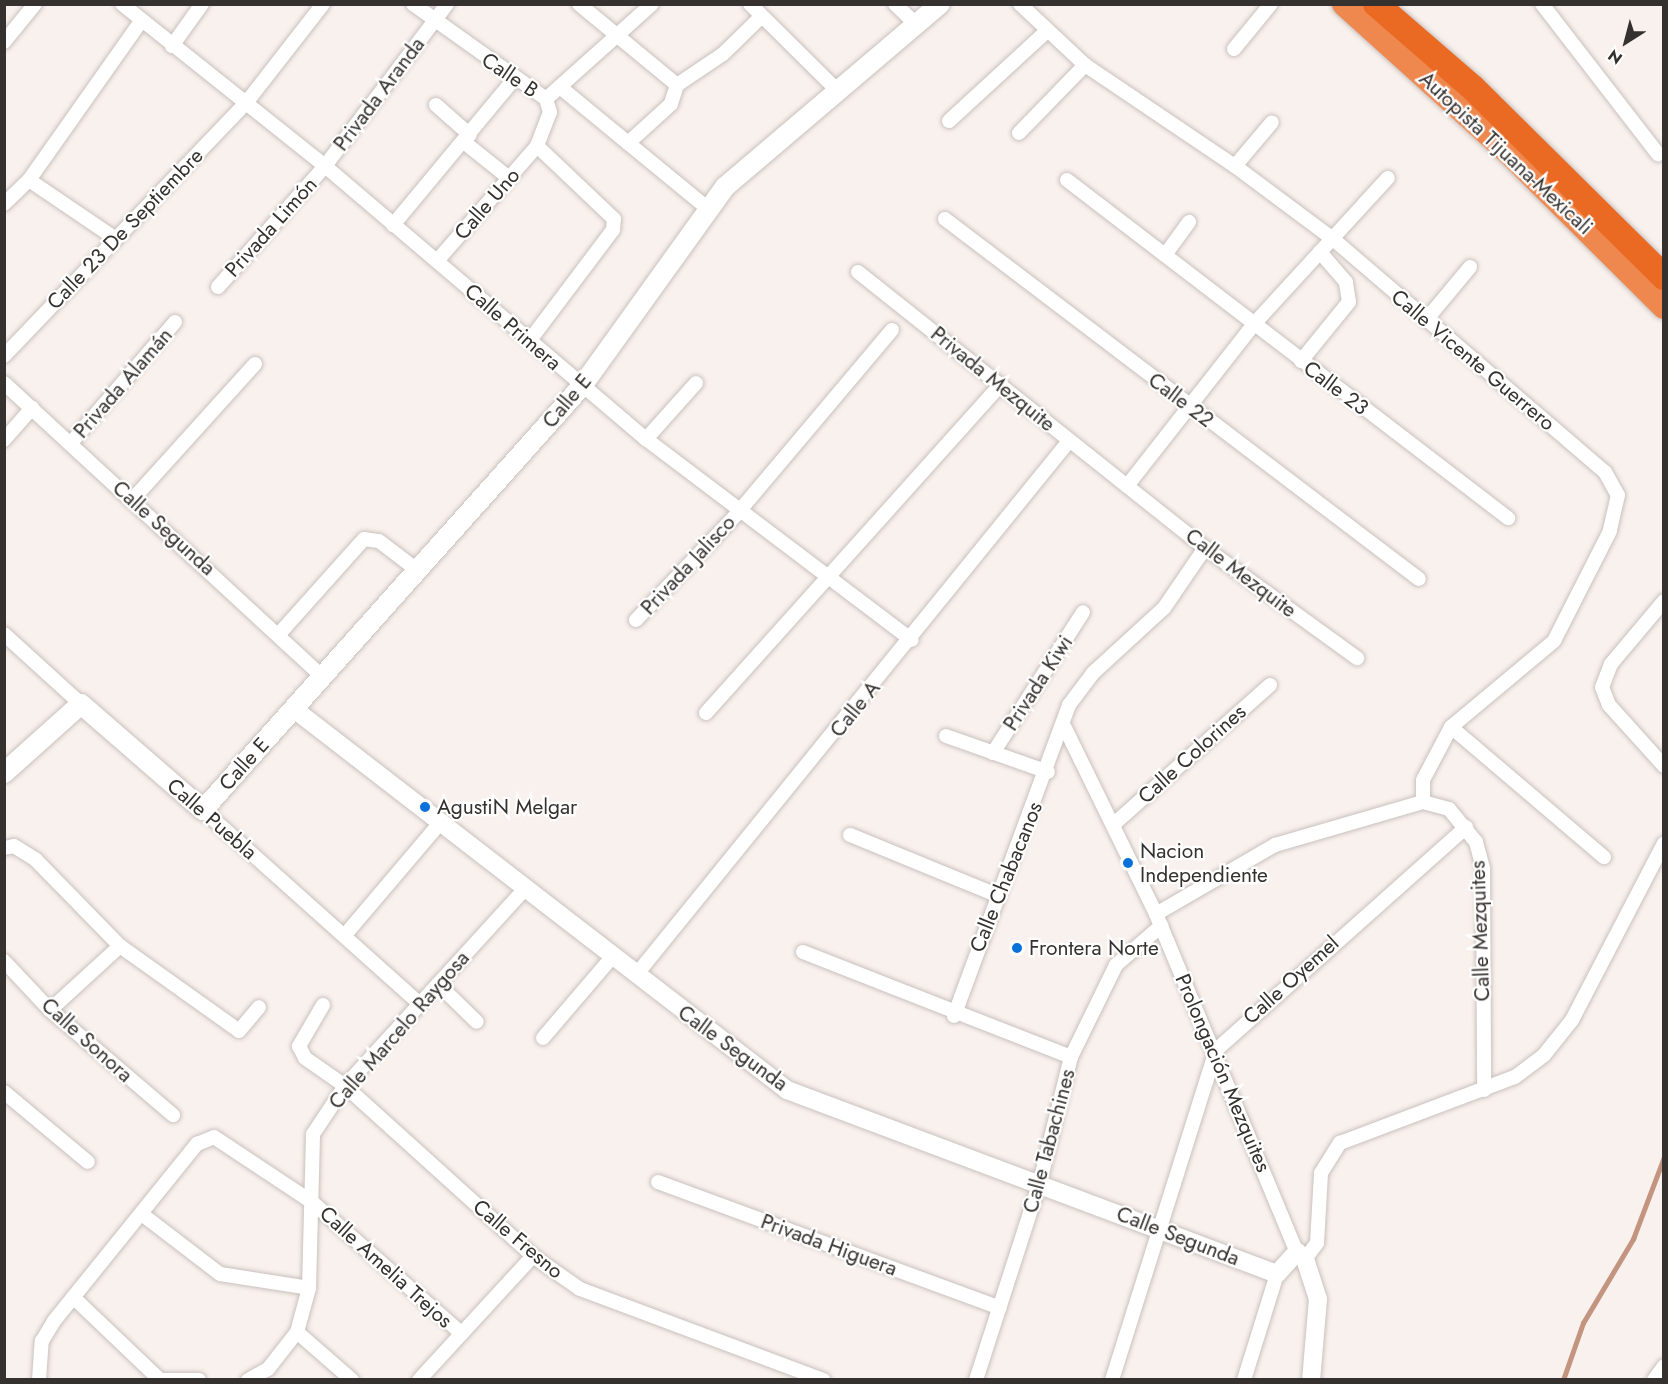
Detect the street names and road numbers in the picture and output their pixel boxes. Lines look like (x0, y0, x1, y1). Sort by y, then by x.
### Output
street label: Privada Aranda (328, 32, 430, 156)
street label: Calle B (477, 47, 543, 103)
street label: Autopista Tijuana-Mexicali (1414, 66, 1598, 240)
street label: Calle 23 De Septiembre (42, 143, 208, 315)
street label: Calle Uno (449, 163, 525, 245)
street label: Privada Limón (220, 172, 322, 282)
street label: Calle Primera (460, 278, 566, 376)
street label: Calle Vicente Guerrero (1386, 284, 1560, 436)
street label: Privada Mezquite (926, 321, 1060, 437)
street label: Privada Alamán (68, 323, 178, 443)
street label: Calle 23 (1299, 355, 1373, 421)
street label: Calle 22 (1143, 367, 1219, 433)
street label: Calle E (537, 369, 597, 433)
street label: Calle Segunda (107, 475, 221, 581)
street label: Privada Jalisco (636, 510, 740, 620)
street label: Calle Mezquite (1181, 523, 1301, 623)
street label: Privada Kiwi (998, 631, 1078, 735)
street label: Calle A (825, 676, 885, 742)
street label: Calle Colorines (1133, 699, 1251, 809)
street label: Calle E (214, 732, 274, 796)
street label: Calle Puebla (162, 773, 262, 865)
street label: Calle Chabacanos (964, 798, 1048, 956)
street label: Calle Mezquites (1465, 860, 1495, 1002)
street label: Calle Oyemel (1238, 931, 1344, 1029)
street label: Calle Marcelo Raygosa (323, 946, 475, 1114)
street label: Prolongación Mezquites (1170, 970, 1276, 1176)
street label: Calle Sonora (36, 992, 138, 1088)
street label: Calle Segunda (673, 1000, 793, 1096)
street label: Calle Tabachines (1018, 1066, 1080, 1216)
street label: Calle Fresno (468, 1194, 568, 1284)
street label: Calle Amelia Trejos (314, 1201, 458, 1333)
street label: Calle Segunda (1113, 1201, 1243, 1271)
street label: Privada Higuera (757, 1209, 901, 1281)

